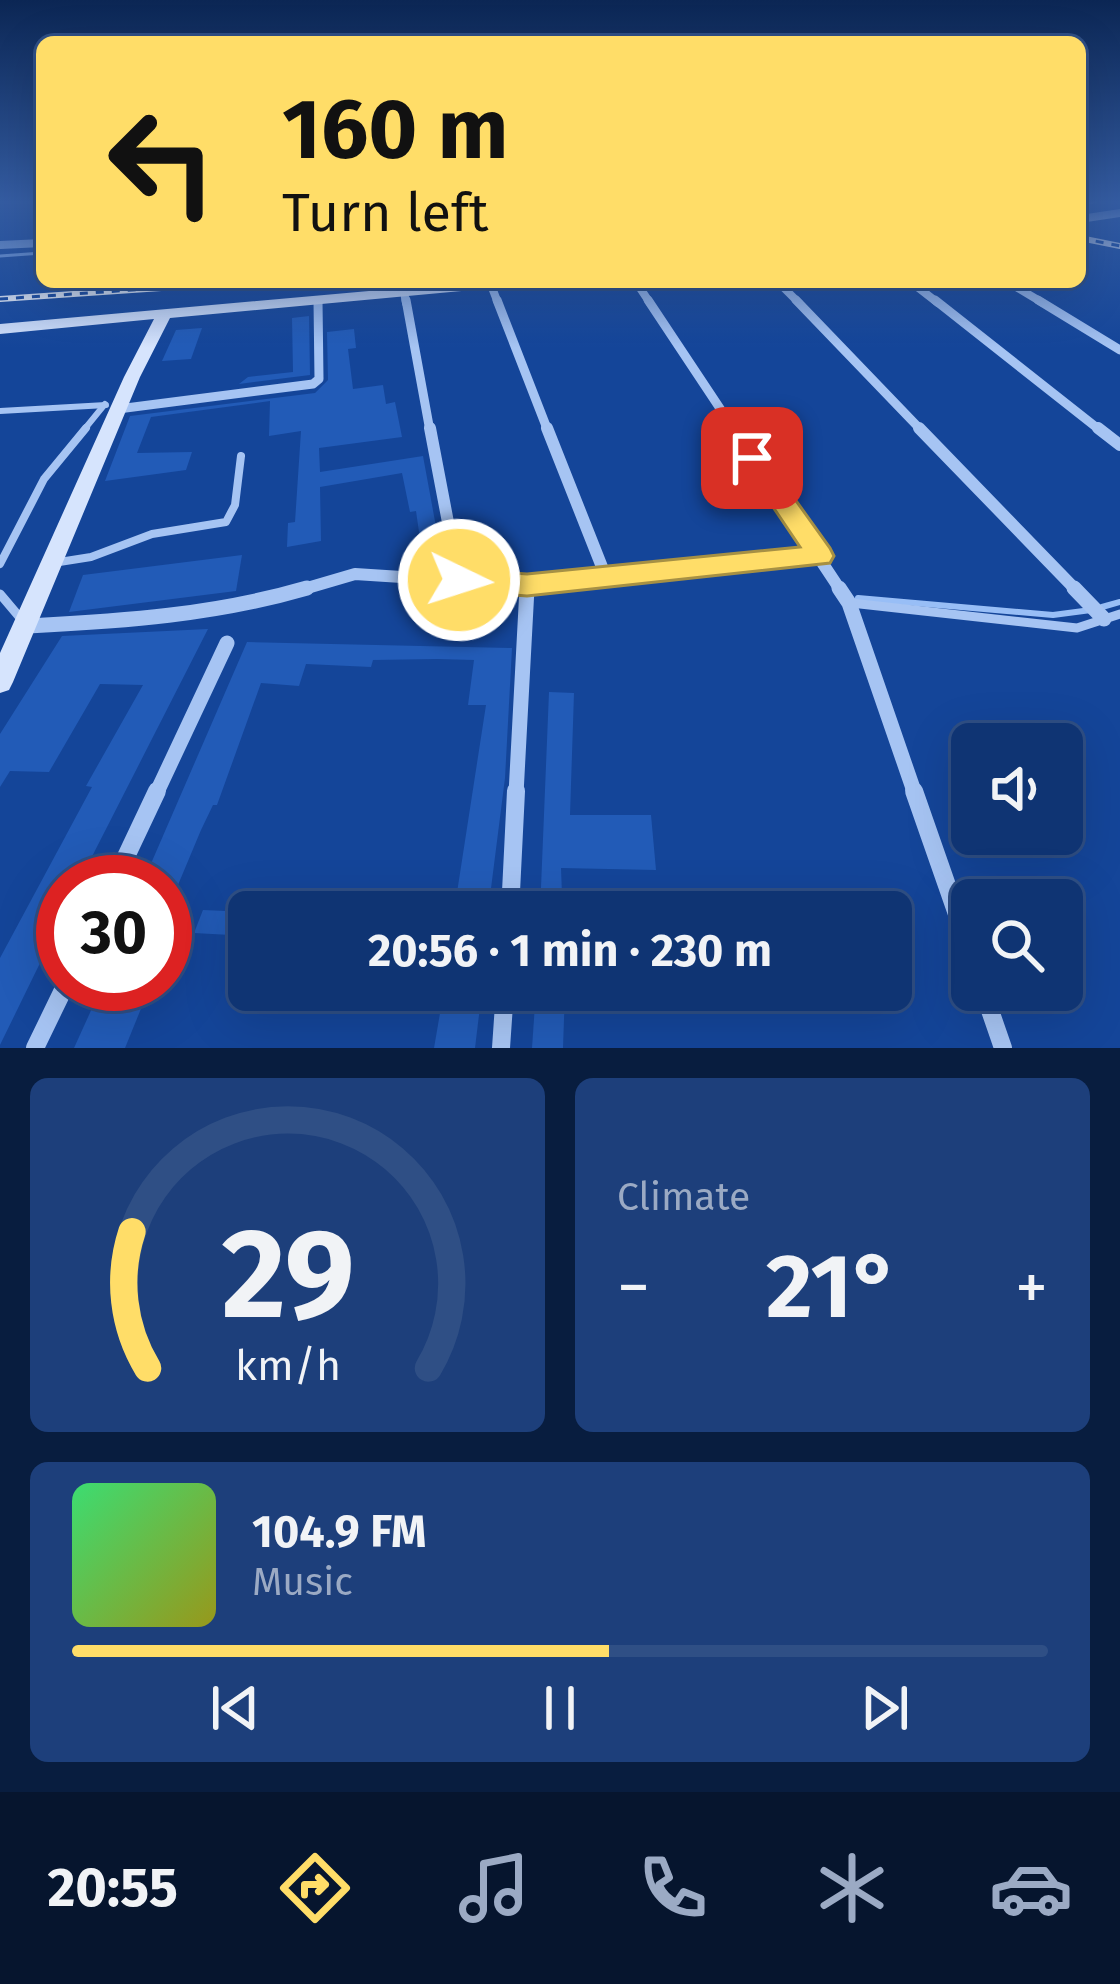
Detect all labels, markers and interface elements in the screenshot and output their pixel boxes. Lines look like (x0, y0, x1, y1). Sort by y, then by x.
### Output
text: 160 m (282, 79, 508, 180)
icon: left (84, 84, 240, 240)
text: Turn left (282, 181, 489, 245)
pin (701, 407, 803, 509)
icon: arrive (719, 425, 785, 491)
position arrow (396, 517, 522, 643)
map controls (951, 723, 1083, 1011)
button: sound (951, 723, 1083, 855)
speed limit sign: 30 (36, 855, 192, 1011)
button: search (951, 879, 1083, 1011)
text: 20:56 · 1 min · 230 m (368, 924, 772, 978)
text: Climate (617, 1174, 750, 1220)
text: 29 (221, 1200, 354, 1350)
text: 21° (766, 1233, 899, 1341)
text: − (617, 1248, 650, 1327)
text: + (1015, 1248, 1048, 1327)
text: km/h (234, 1340, 341, 1391)
text: 104.9 FM (252, 1505, 426, 1559)
text: Music (252, 1559, 353, 1605)
icon: previous (202, 1675, 268, 1741)
icon: pause (527, 1675, 593, 1741)
icon: next (852, 1675, 918, 1741)
icon: directions (273, 1846, 357, 1930)
icon: music (452, 1846, 536, 1930)
icon: phone (631, 1846, 715, 1930)
icon: climate (810, 1846, 894, 1930)
icon: car (989, 1846, 1073, 1930)
text: 20:55 (47, 1856, 178, 1920)

